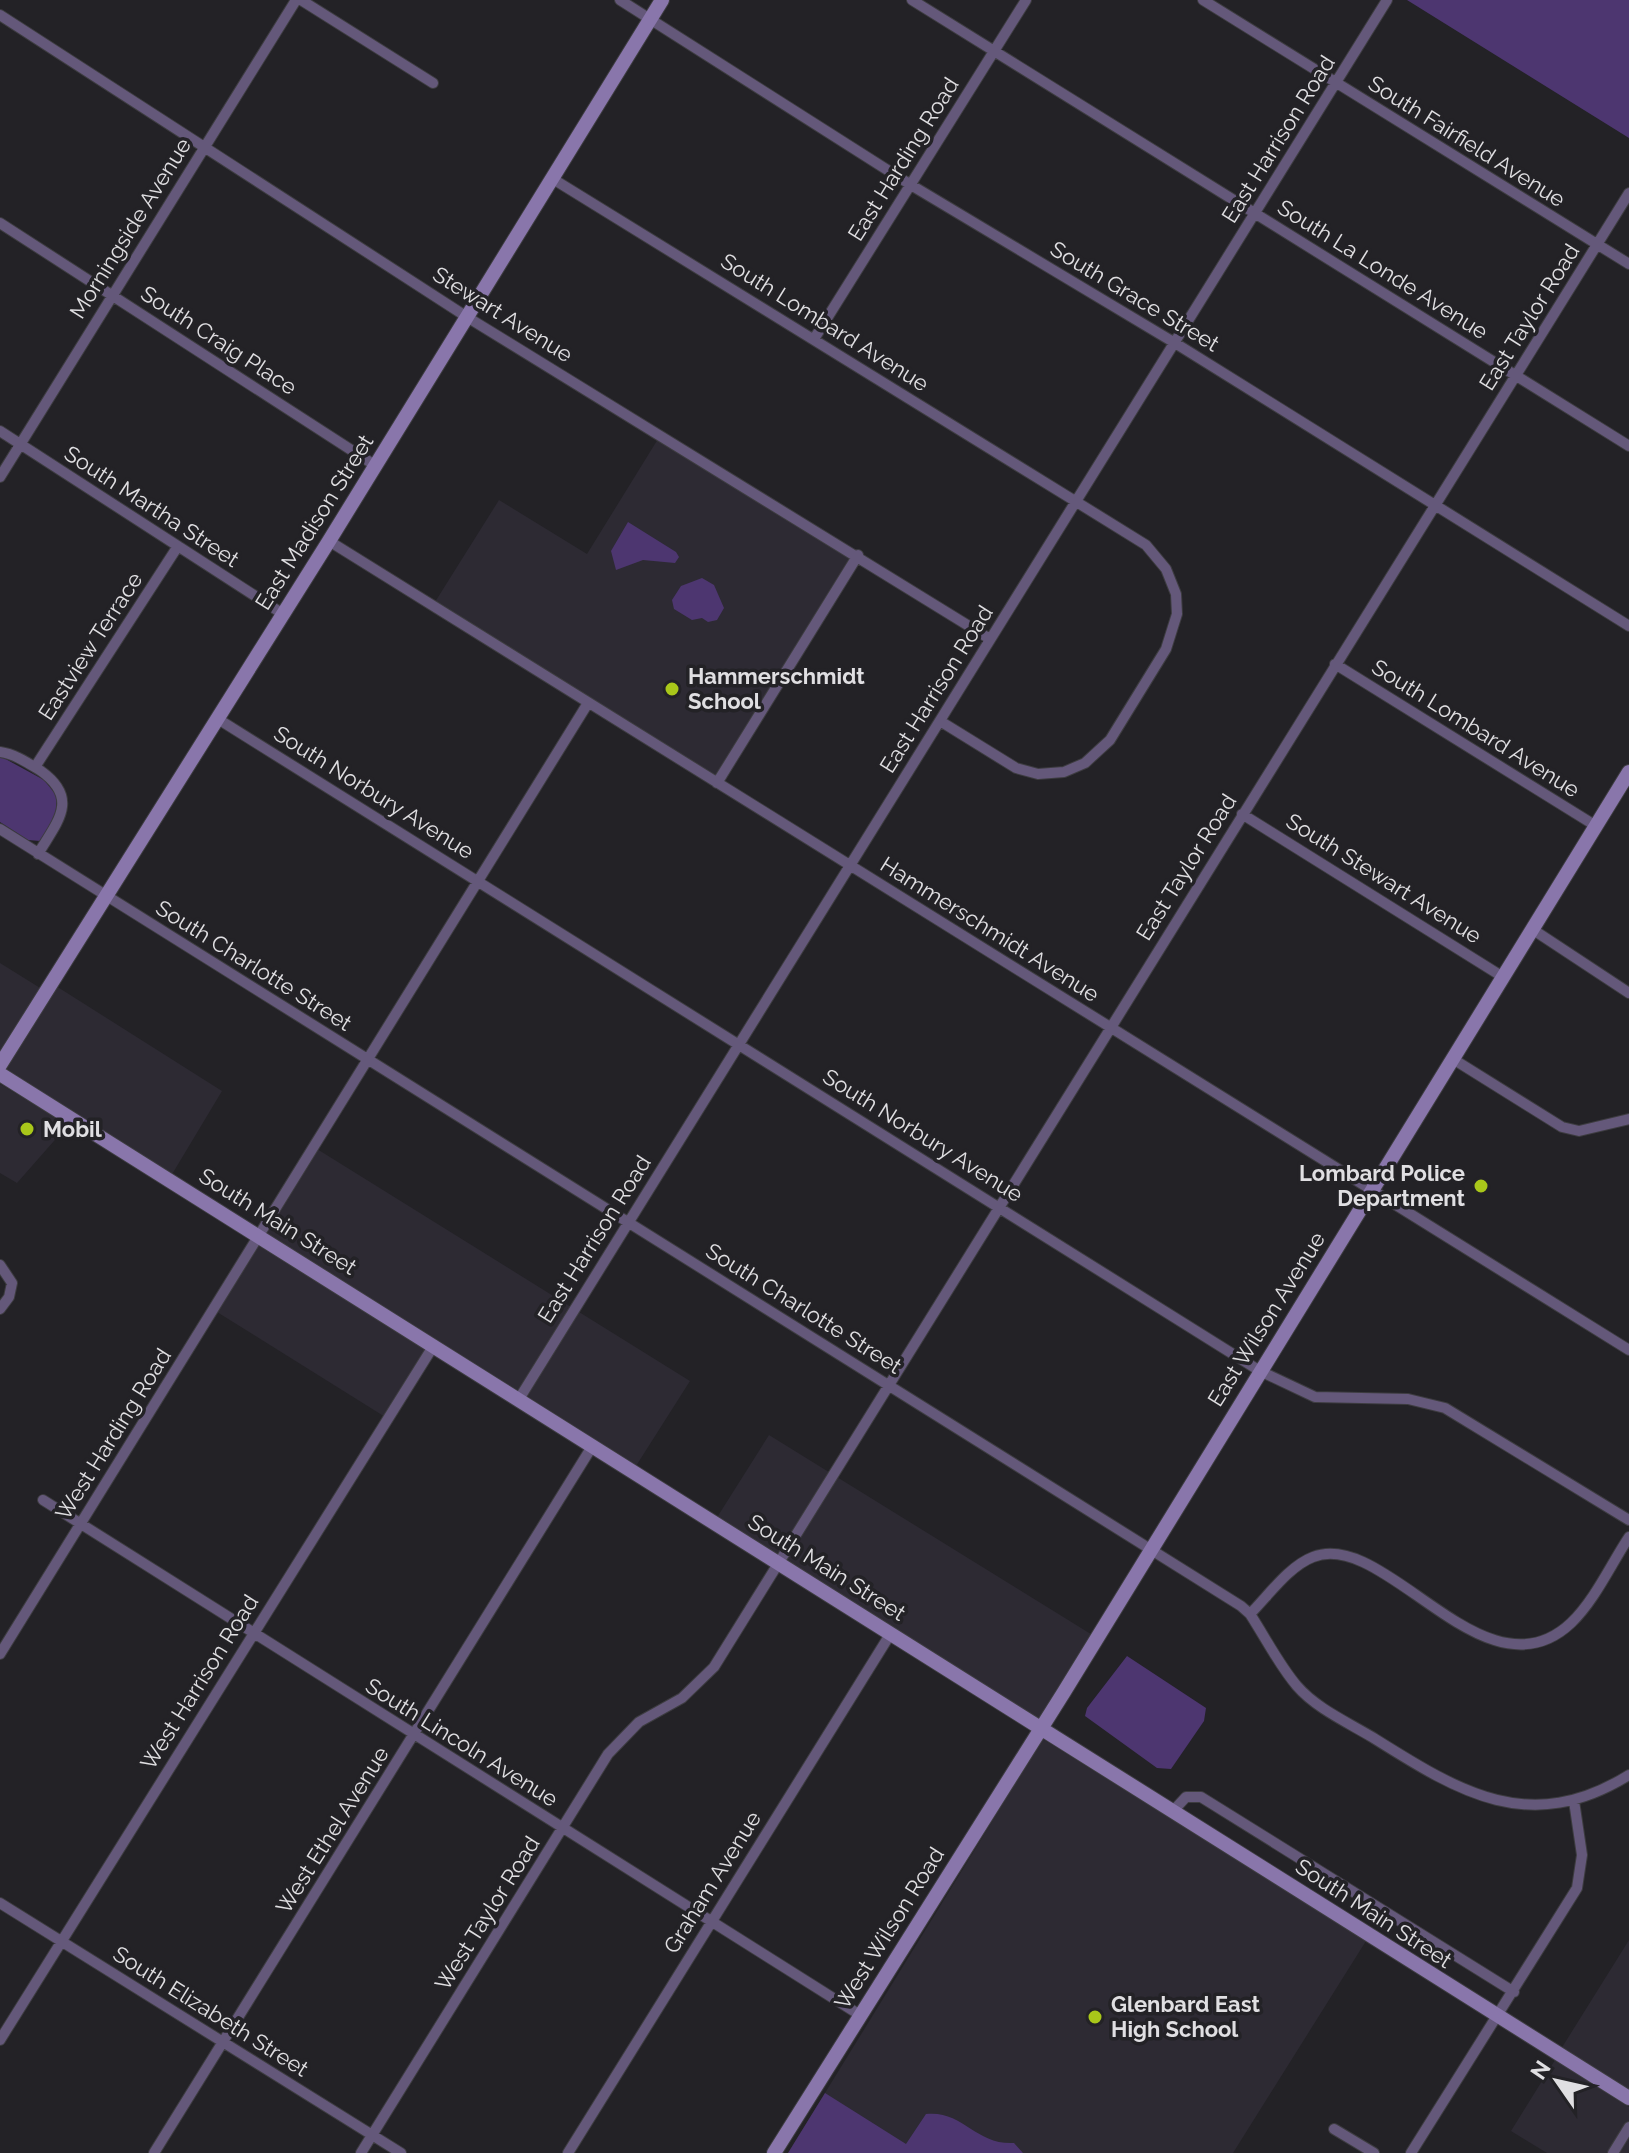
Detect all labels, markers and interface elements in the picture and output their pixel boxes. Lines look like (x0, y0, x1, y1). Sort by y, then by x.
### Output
street label: East Harrison Road (1216, 51, 1340, 227)
street label: South Fairfield Avenue (1364, 70, 1570, 212)
street label: East Harding Road (842, 73, 964, 245)
street label: Morningside Avenue (64, 133, 196, 323)
street label: South La Londe Avenue (1273, 194, 1493, 344)
street label: South Grace Street (1046, 235, 1225, 357)
street label: East Taylor Road (1474, 239, 1584, 395)
street label: South Lombard Avenue (716, 247, 934, 397)
street label: Stewart Avenue (428, 261, 578, 367)
street label: South Craig Place (136, 280, 302, 400)
street label: East Madison Street (250, 429, 379, 614)
street label: South Martha Street (60, 440, 245, 573)
street label: Eastview Terrace (33, 567, 147, 725)
street label: East Harrison Road (874, 601, 998, 777)
street label: South Lombard Avenue (1367, 653, 1585, 803)
place label: Hammerschmidt School (688, 663, 865, 714)
marker: Hammerschmidt School (663, 680, 681, 698)
street label: South Norbury Avenue (269, 720, 479, 864)
street label: East Taylor Road (1131, 789, 1241, 945)
street label: South Stewart Avenue (1282, 807, 1486, 949)
street label: Hammerschmidt Avenue (876, 851, 1104, 1007)
street label: South Charlotte Street (151, 894, 357, 1036)
street label: South Norbury Avenue (818, 1063, 1028, 1207)
place label: Mobil (43, 1116, 103, 1142)
marker: Mobil (18, 1120, 36, 1138)
street label: East Harrison Road (532, 1151, 656, 1327)
place label: Lombard Police Department (1299, 1160, 1466, 1211)
street label: South Main Street (194, 1162, 362, 1280)
marker: Lombard Police Department (1472, 1177, 1490, 1195)
street label: East Wilson Avenue (1202, 1227, 1330, 1411)
street label: South Charlotte Street (701, 1237, 907, 1379)
street label: West Harding Road (50, 1344, 176, 1524)
street label: South Main Street (743, 1508, 911, 1626)
street label: West Harrison Road (135, 1590, 263, 1774)
street label: South Lincoln Avenue (361, 1672, 563, 1812)
street label: West Ethel Avenue (270, 1742, 394, 1918)
street label: Graham Avenue (658, 1806, 766, 1958)
street label: West Taylor Road (429, 1831, 545, 1995)
street label: West Wilson Road (829, 1842, 949, 2014)
street label: South Main Street (1291, 1853, 1457, 1973)
street label: South Elizabeth Street (108, 1940, 314, 2082)
place label: Glenbard East High School (1111, 1991, 1261, 2042)
marker: Glenbard East High School (1086, 2008, 1104, 2026)
north arrow (1517, 2041, 1597, 2121)
text: N (1525, 2056, 1556, 2084)

